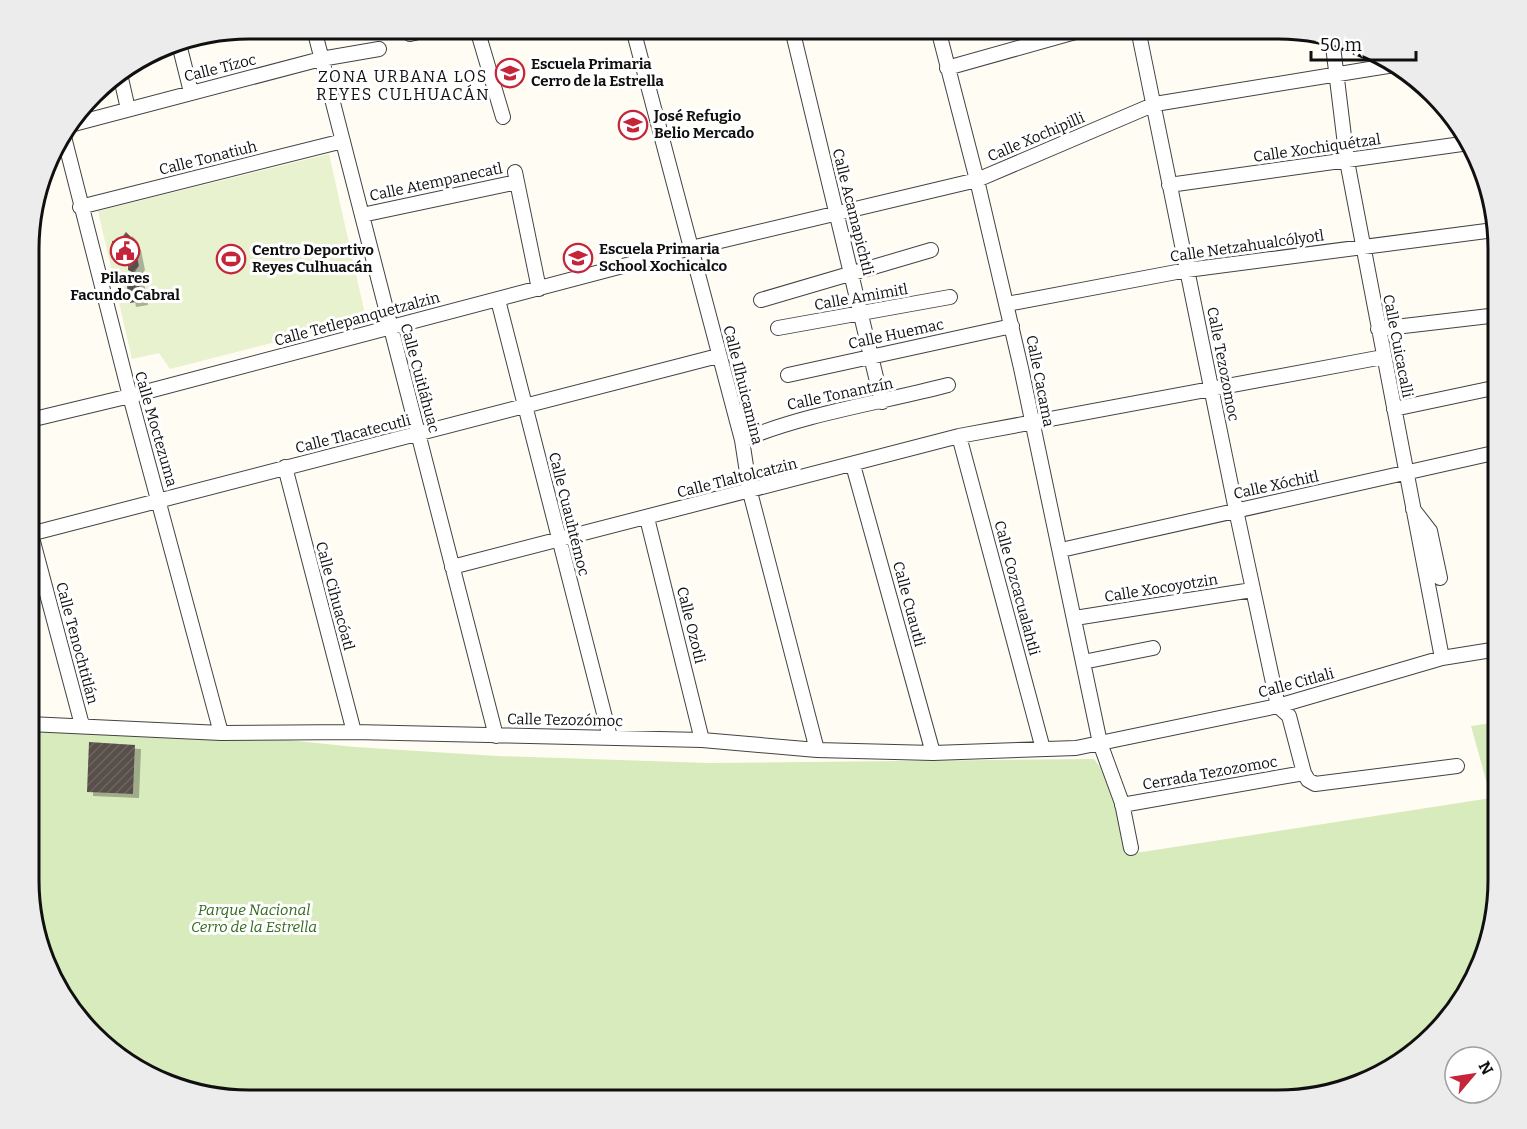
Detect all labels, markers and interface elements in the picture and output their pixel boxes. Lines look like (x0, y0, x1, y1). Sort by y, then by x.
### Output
scale bar (1311, 24, 1416, 62)
text: 50 m (1320, 34, 1362, 56)
street label: Calle Tízoc (182, 50, 258, 86)
place label: Escuela Primaria Cerro de la Estrella (531, 55, 665, 90)
school or university icon: Escuela Primaria Cerro de la Estrella (494, 57, 526, 89)
district label: ZONA URBANA LOS REYES CULHUACÁN (316, 67, 490, 104)
place label: José Refugio Belio Mercado (653, 107, 755, 142)
street label: Calle Xochipilli (985, 108, 1088, 166)
school or university icon: José Refugio Belio Mercado (617, 109, 649, 141)
street label: Calle Xochiquétzal (1252, 130, 1382, 166)
street label: Calle Tonatiuh (157, 137, 259, 179)
street label: Calle Acamapichtli (829, 147, 878, 278)
street label: Calle Atempanecatl (368, 159, 504, 205)
street label: Calle Netzahualcólyotl (1169, 226, 1325, 266)
public building icon: Pilares Facundo Cabral (109, 235, 141, 267)
place label: Escuela Primaria School Xochicalco (599, 240, 728, 275)
place label: Centro Deportivo Reyes Culhuacán (252, 241, 374, 276)
school or university icon: Escuela Primaria School Xochicalco (562, 242, 594, 274)
sports icon: Centro Deportivo Reyes Culhuacán (215, 243, 247, 275)
place label: Pilares Facundo Cabral (70, 269, 180, 304)
street label: Calle Amimitl (813, 280, 909, 314)
street label: Calle Tetlepanquetzalzin (272, 288, 442, 350)
street label: Calle Cuicacalli (1379, 293, 1417, 400)
street label: Calle Tezozomoc (1203, 305, 1243, 423)
street label: Calle Huemac (847, 315, 946, 353)
street label: Calle Cuitláhuac (397, 321, 443, 435)
street label: Calle Ilhuicamina (719, 324, 767, 446)
street label: Calle Cacama (1022, 334, 1058, 428)
street label: Calle Moctezuma (131, 369, 181, 489)
street label: Calle Tonantzín (785, 374, 895, 414)
street label: Calle Tlacatecutli (293, 411, 413, 457)
street label: Calle Cuauhtémoc (545, 450, 593, 578)
street label: Calle Tlaltolcatzin (675, 454, 799, 502)
street label: Calle Xóchitl (1232, 467, 1320, 503)
street label: Calle Cozcacualahtli (990, 519, 1044, 658)
street label: Calle Cihuacóatl (312, 540, 358, 652)
street label: Calle Cuautli (889, 559, 929, 649)
street label: Calle Xocoyotzin (1103, 570, 1219, 606)
street label: Calle Tenochtitlán (52, 580, 102, 706)
street label: Calle Ozotli (673, 585, 709, 666)
street label: Calle Citlali (1256, 664, 1336, 702)
street label: Calle Tezozómoc (507, 710, 623, 730)
street label: Cerrada Tezozomoc (1141, 752, 1279, 794)
park label: Parque Nacional Cerro de la Estrella (191, 901, 317, 936)
north arrow (1443, 1045, 1503, 1105)
text: N (1474, 1058, 1497, 1078)

